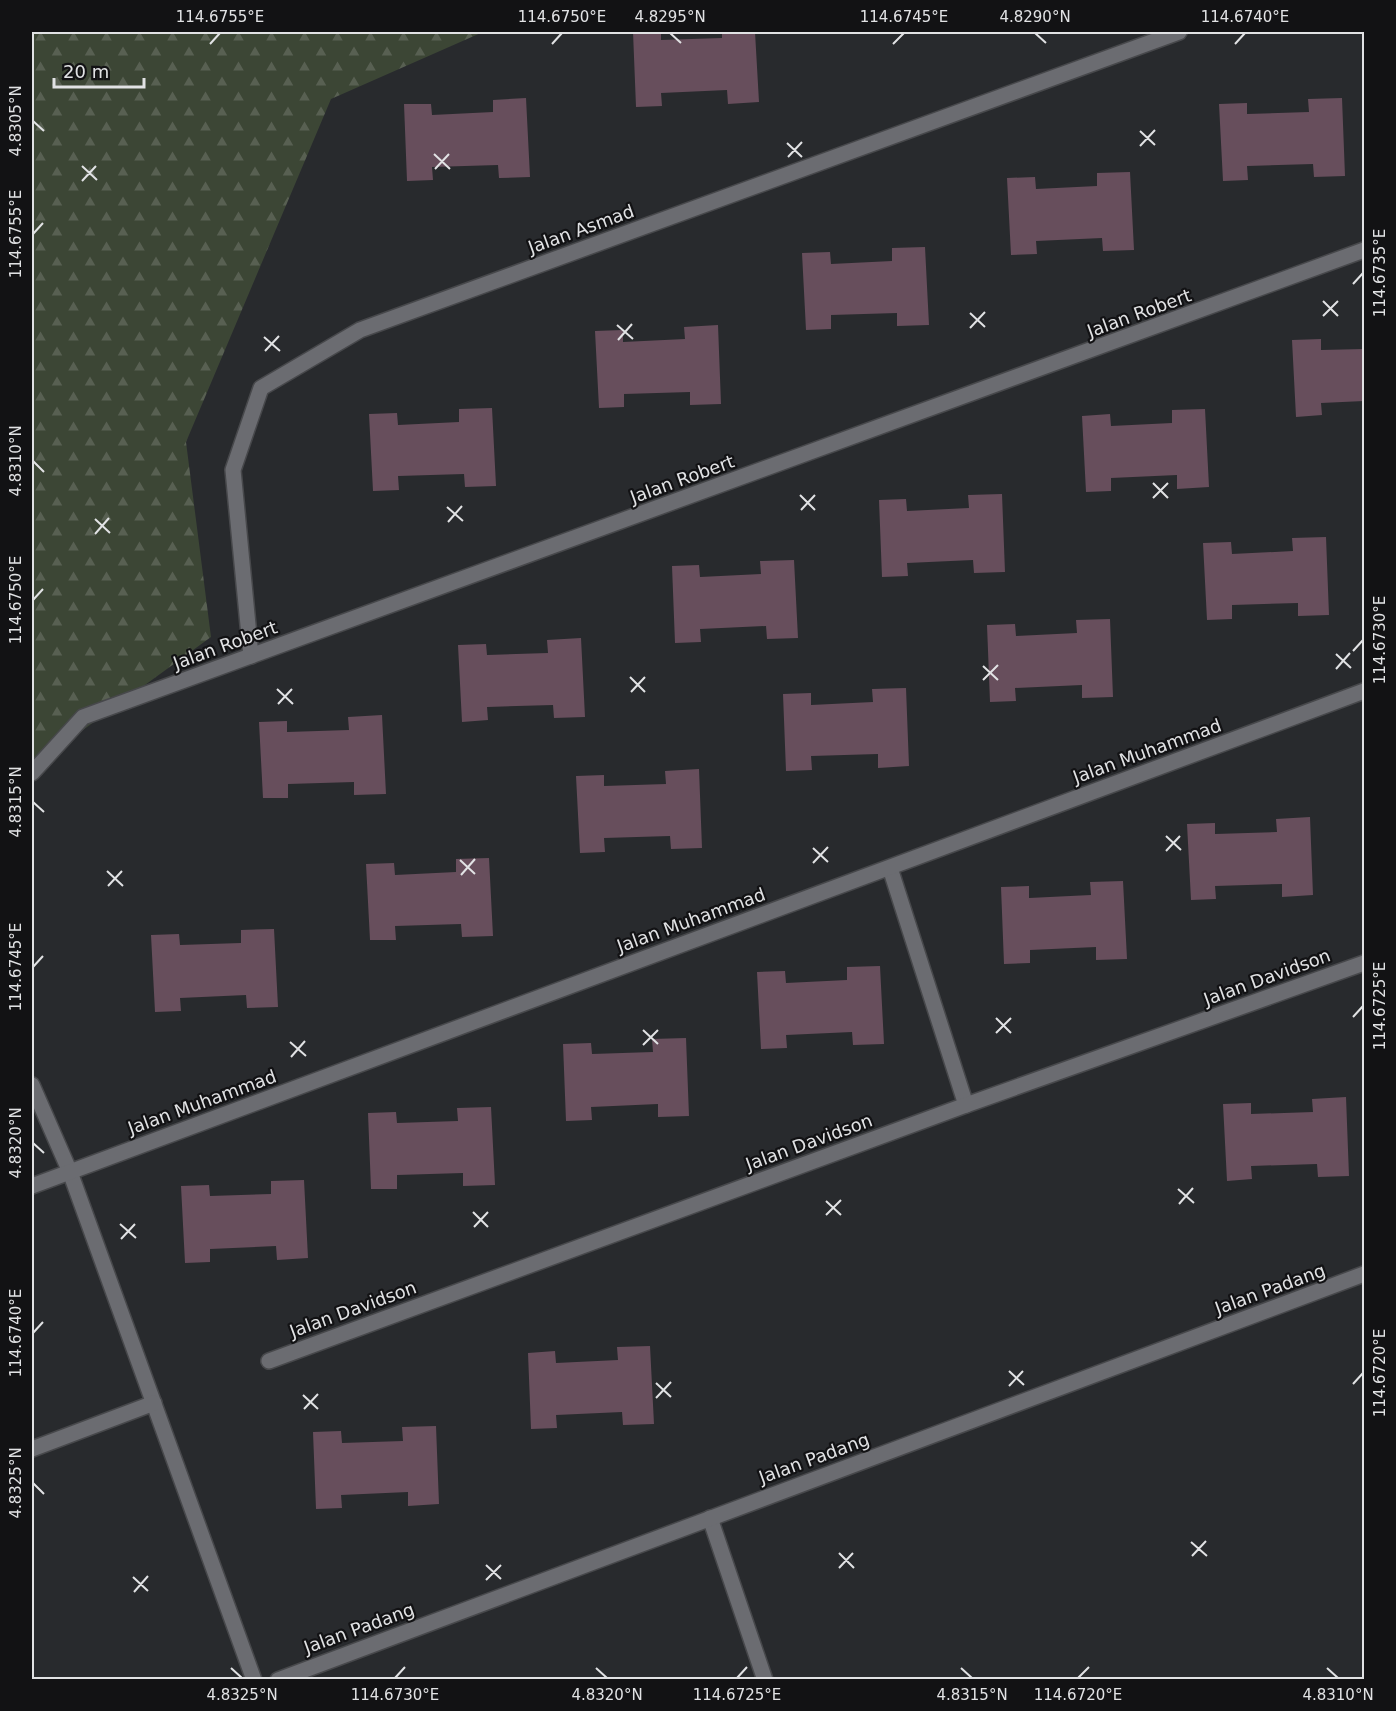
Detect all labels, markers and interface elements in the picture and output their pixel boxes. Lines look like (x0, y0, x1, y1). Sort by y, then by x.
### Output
text: 114.6755°E (176, 8, 264, 26)
text: 114.6750°E (518, 8, 606, 26)
text: 4.8295°N (634, 8, 706, 26)
text: 114.6745°E (860, 8, 948, 26)
text: 4.8290°N (999, 8, 1071, 26)
text: 114.6740°E (1201, 8, 1289, 26)
scale bar (54, 51, 144, 89)
text: 20 m (63, 61, 109, 82)
text: 4.8305°N (7, 85, 25, 157)
text: 114.6755°E (7, 190, 25, 278)
street label: Jalan Asmad (524, 200, 637, 258)
text: 114.6735°E (1371, 229, 1389, 317)
street label: Jalan Robert (1083, 284, 1194, 342)
text: 4.8310°N (7, 425, 25, 497)
street label: Jalan Robert (626, 450, 737, 508)
text: 114.6750°E (7, 556, 25, 644)
text: 114.6730°E (1371, 596, 1389, 684)
street label: Jalan Robert (169, 616, 280, 674)
street label: Jalan Muhammad (1069, 714, 1224, 788)
text: 4.8315°N (7, 766, 25, 838)
street label: Jalan Muhammad (613, 883, 768, 957)
text: 114.6745°E (7, 923, 25, 1011)
street label: Jalan Davidson (1200, 944, 1333, 1010)
text: 114.6725°E (1371, 962, 1389, 1050)
street label: Jalan Muhammad (124, 1065, 279, 1139)
text: 4.8320°N (7, 1107, 25, 1179)
street label: Jalan Davidson (742, 1109, 875, 1175)
street label: Jalan Padang (1211, 1259, 1328, 1319)
street label: Jalan Davidson (286, 1276, 419, 1342)
text: 114.6740°E (7, 1289, 25, 1377)
text: 114.6720°E (1371, 1329, 1389, 1417)
street label: Jalan Padang (755, 1428, 872, 1488)
text: 4.8325°N (7, 1447, 25, 1519)
street label: Jalan Padang (300, 1598, 417, 1658)
text: 4.8325°N (206, 1686, 278, 1704)
text: 114.6730°E (351, 1686, 439, 1704)
text: 4.8320°N (571, 1686, 643, 1704)
text: 114.6725°E (693, 1686, 781, 1704)
text: 4.8315°N (936, 1686, 1008, 1704)
text: 114.6720°E (1034, 1686, 1122, 1704)
text: 4.8310°N (1302, 1686, 1374, 1704)

